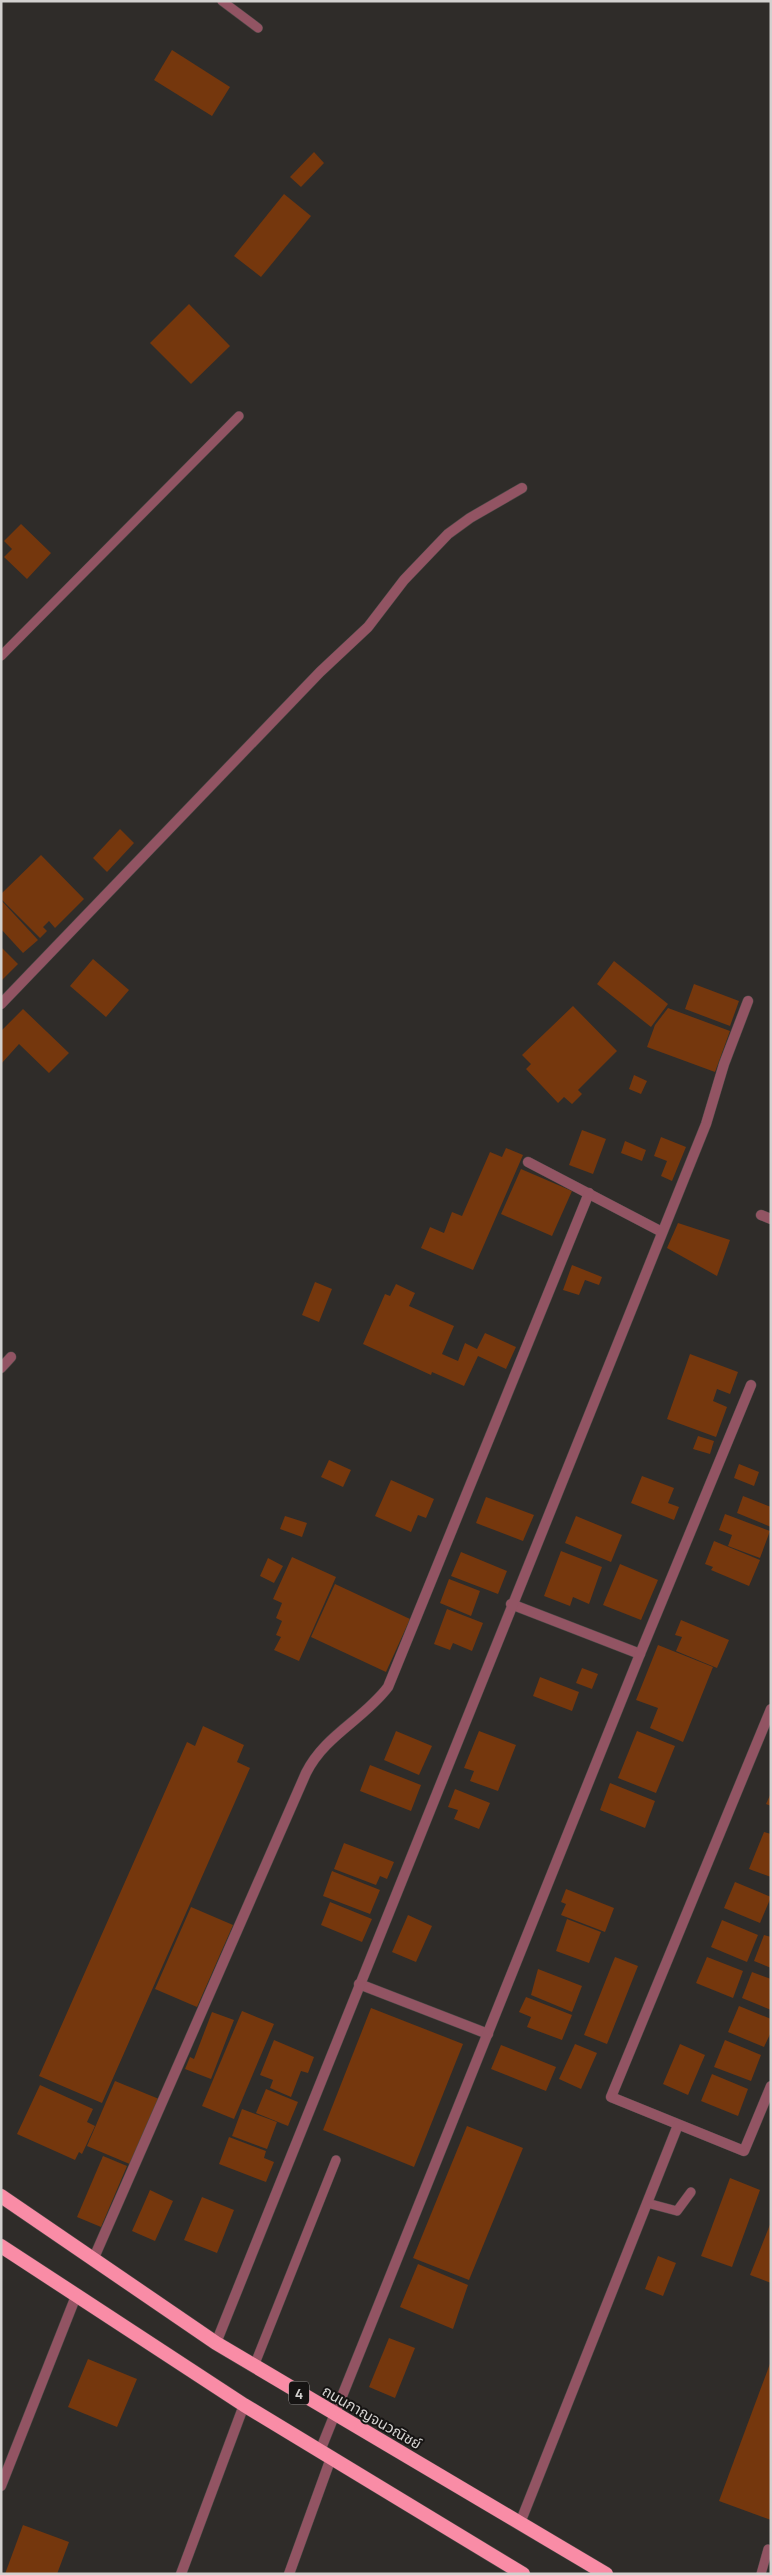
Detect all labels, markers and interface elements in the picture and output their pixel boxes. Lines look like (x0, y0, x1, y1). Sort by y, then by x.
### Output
street label: ถนนกาญจนวณิชย์ (318, 2380, 426, 2454)
road number: 4 (289, 2382, 309, 2404)

